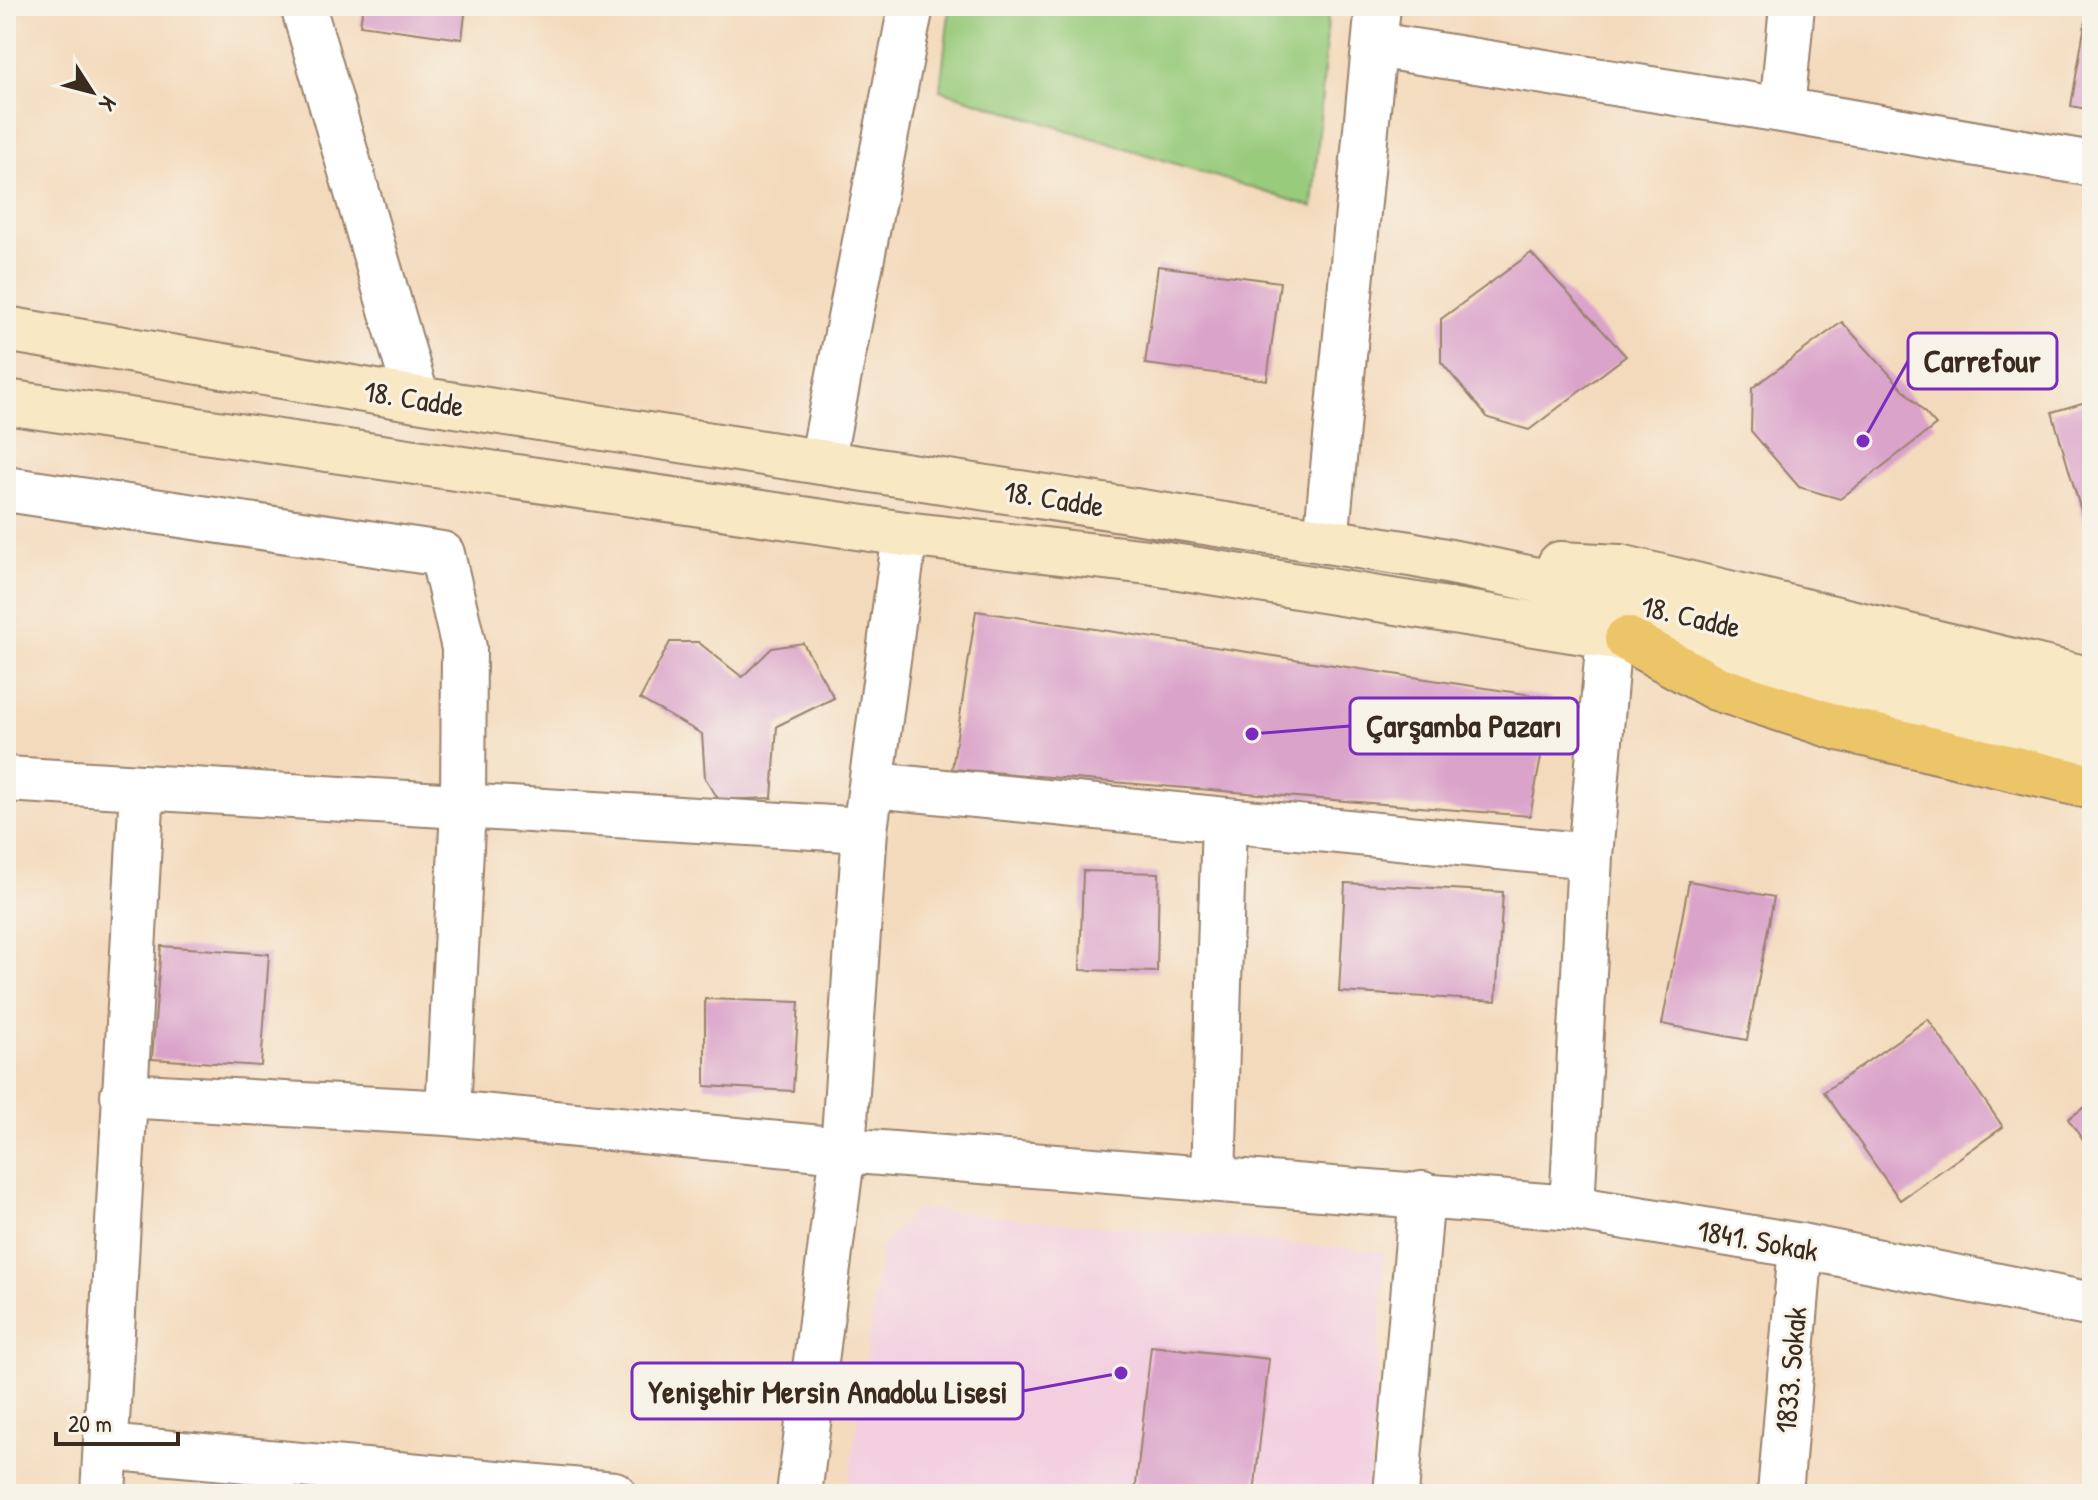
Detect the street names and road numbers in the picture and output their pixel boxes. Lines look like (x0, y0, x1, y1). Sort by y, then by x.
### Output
street label: 18. Cadde (361, 370, 467, 426)
street label: 18. Cadde (1001, 470, 1107, 526)
street label: 18. Cadde (1637, 585, 1745, 647)
street label: 1841. Sokak (1695, 1210, 1821, 1270)
street label: 1833. Sokak (1765, 1305, 1815, 1435)

